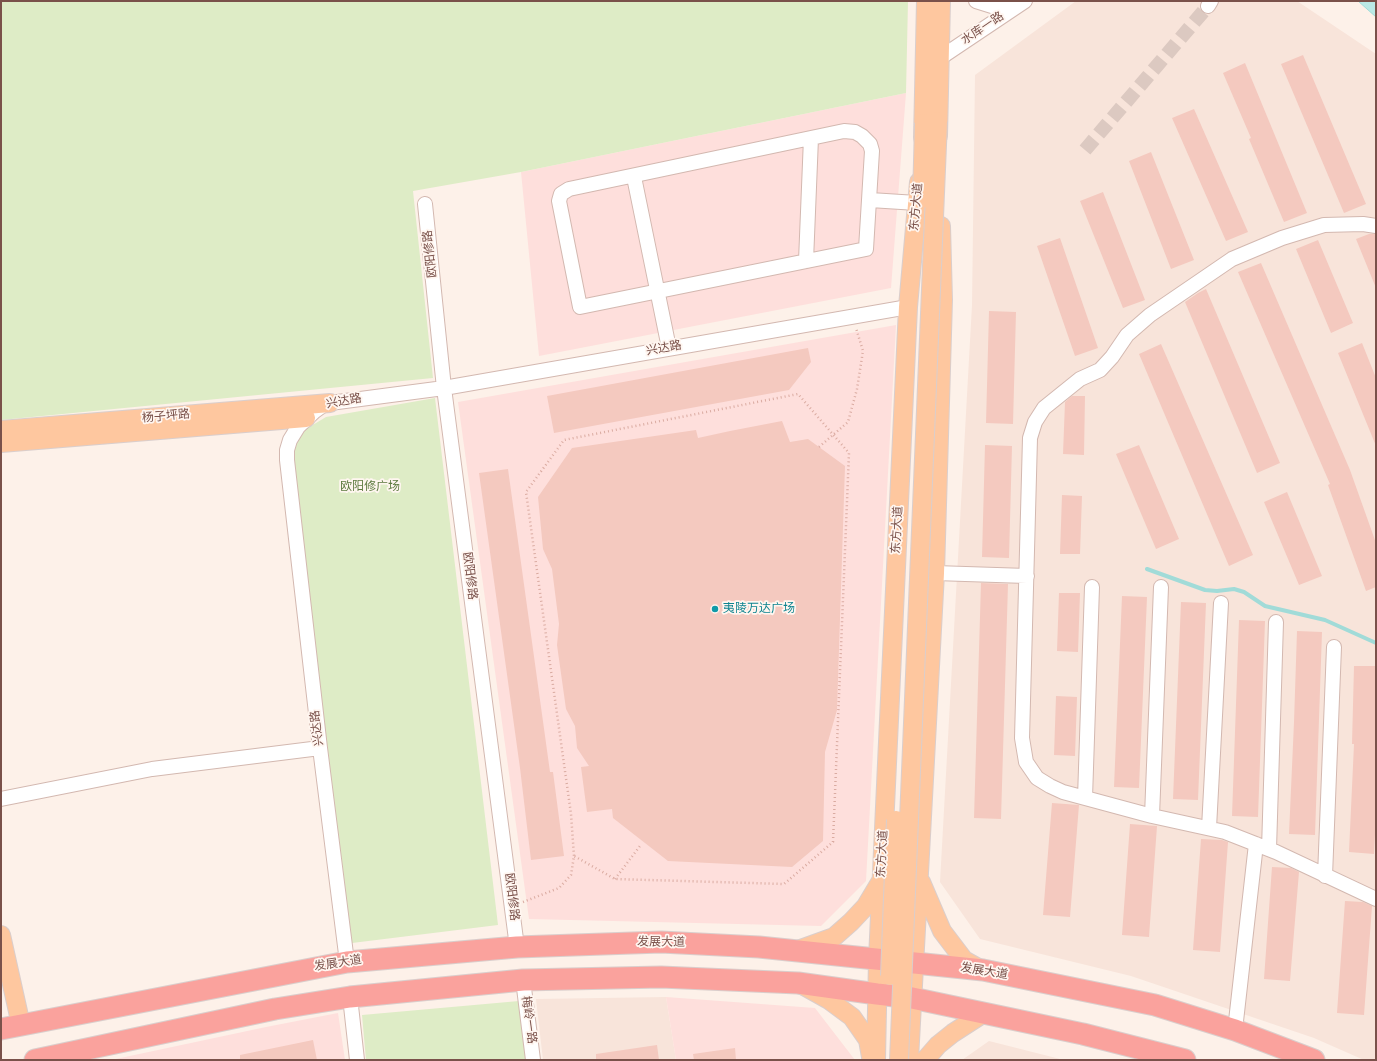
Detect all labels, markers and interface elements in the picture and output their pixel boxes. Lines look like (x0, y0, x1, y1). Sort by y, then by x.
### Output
street label: 水库一路 (959, 10, 1007, 48)
street label: 东方大道 (908, 182, 926, 232)
street label: 欧阳修路 (421, 229, 441, 279)
street label: 兴达路 (645, 339, 683, 359)
street label: 兴达路 (325, 392, 363, 412)
street label: 杨子坪路 (141, 408, 191, 426)
park label: 欧阳修广场 (340, 480, 400, 494)
street label: 东方大道 (890, 506, 906, 554)
street label: 欧阳修路 (459, 551, 479, 601)
place label: 夷陵万达广场 (723, 602, 795, 616)
marker: 夷陵万达广场 (710, 604, 720, 614)
street label: 兴达路 (309, 709, 327, 747)
street label: 东方大道 (875, 830, 891, 878)
street label: 欧阳修路 (501, 872, 521, 922)
street label: 发展大道 (637, 935, 685, 951)
street label: 发展大道 (313, 953, 363, 975)
street label: 发展大道 (959, 961, 1009, 983)
street label: 梅岭一路 (518, 995, 538, 1045)

